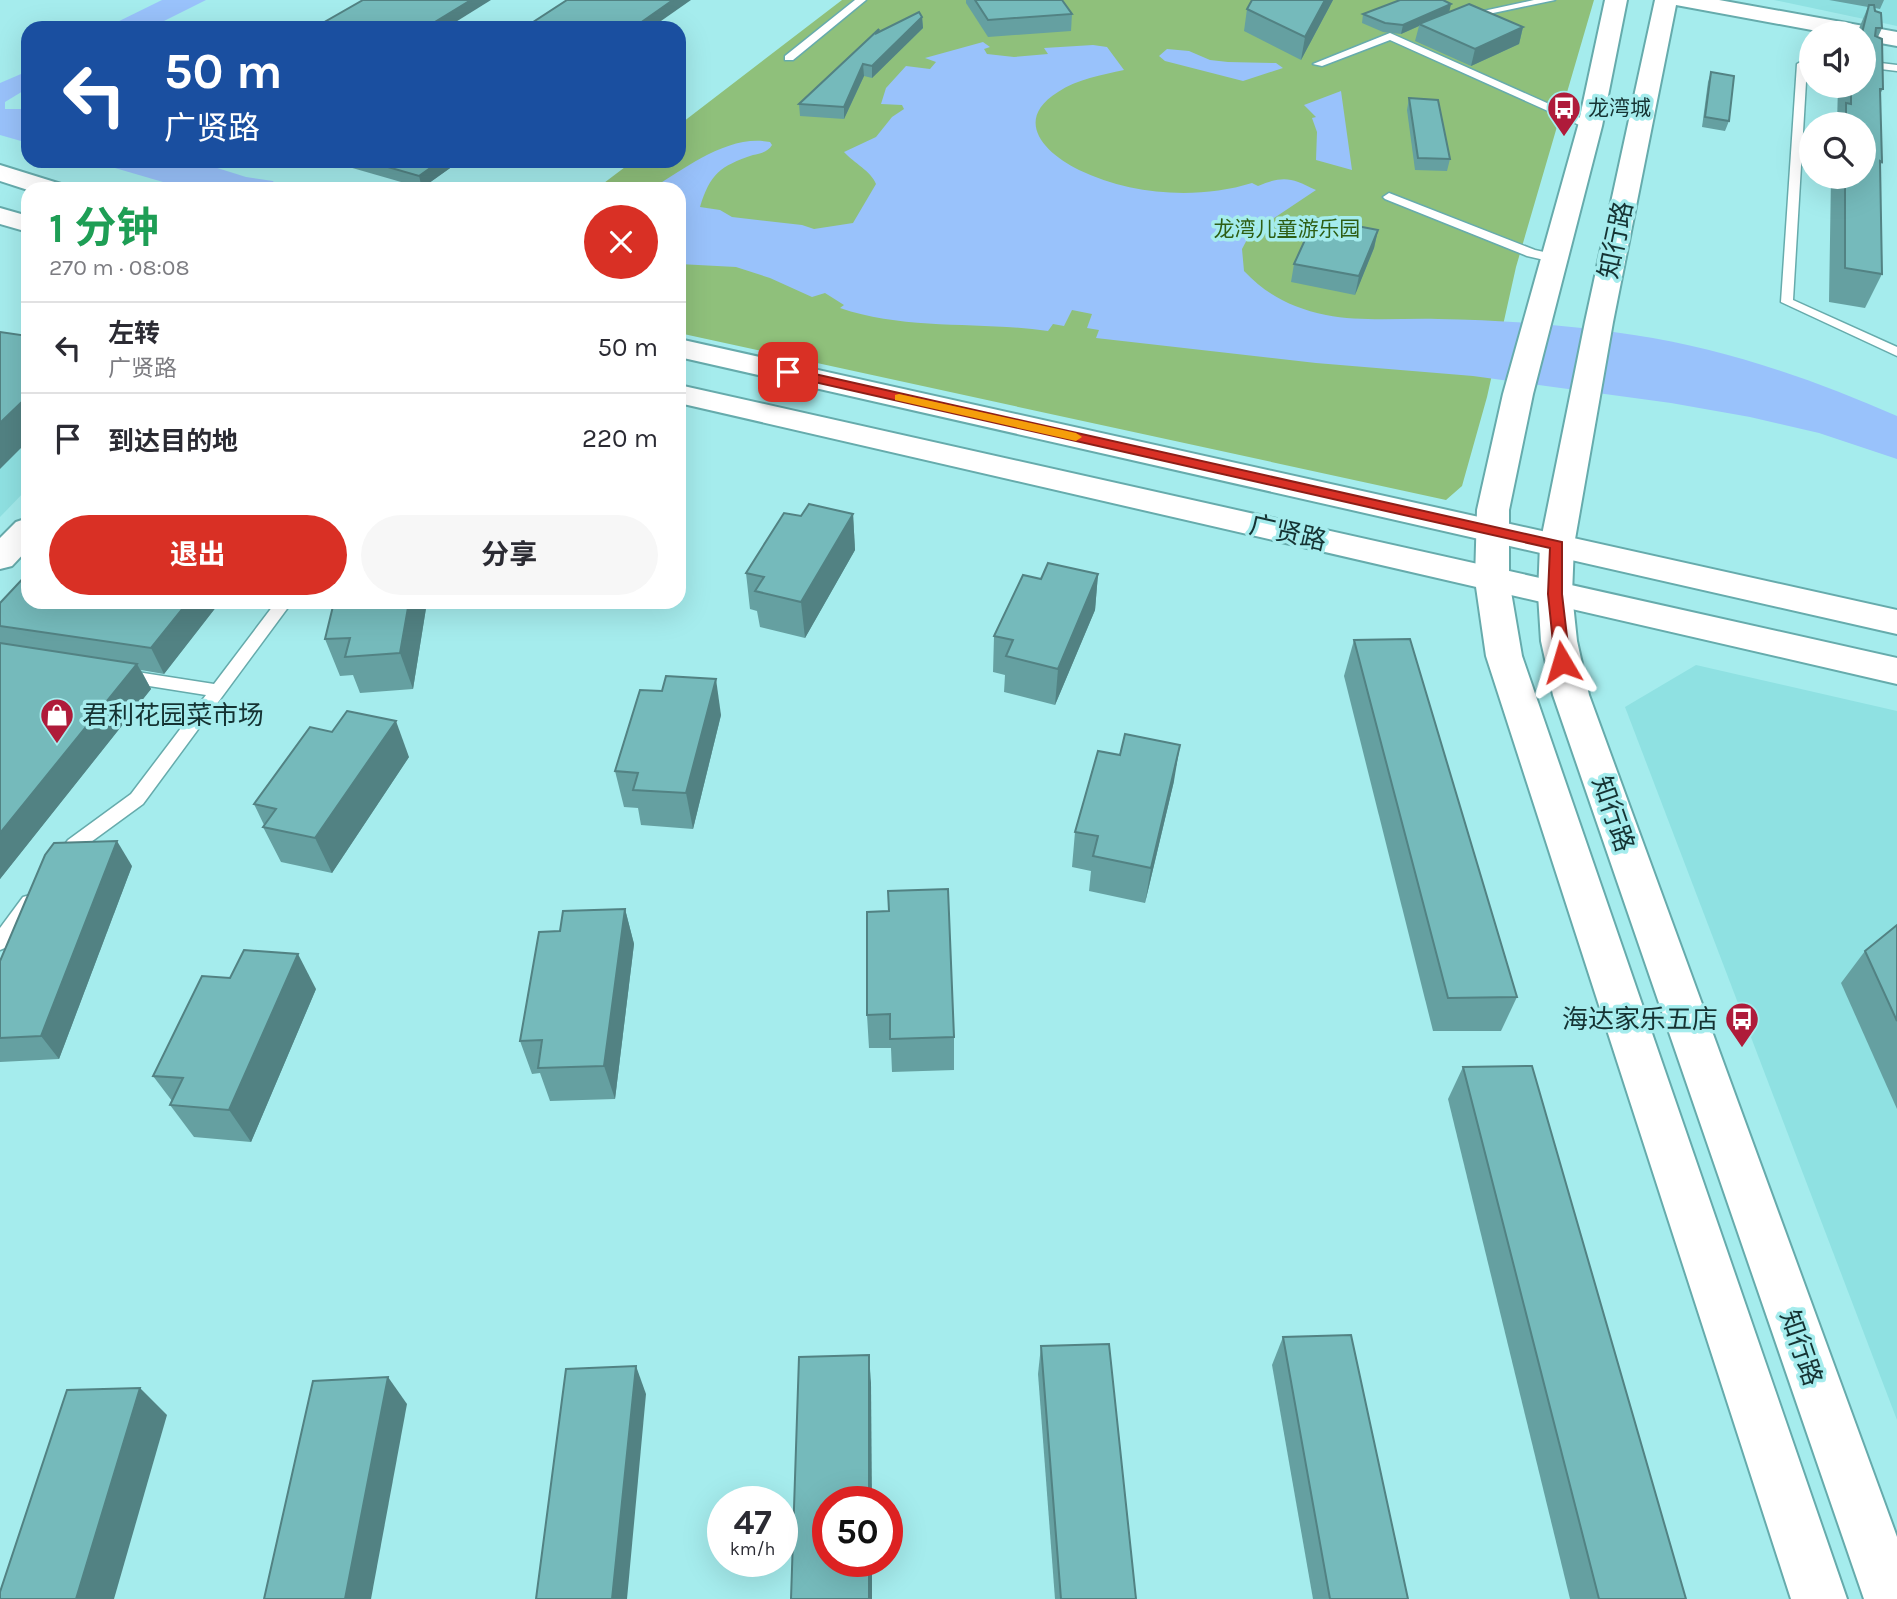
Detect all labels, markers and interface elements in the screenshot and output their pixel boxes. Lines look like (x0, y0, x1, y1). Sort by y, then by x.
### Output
map controls (1799, 21, 1876, 189)
button: sound (1799, 21, 1876, 98)
text: 50 m (164, 43, 282, 100)
icon: left (49, 49, 140, 140)
bus stop icon: 龙湾城 (1545, 89, 1583, 138)
place label: 龙湾城 (1588, 96, 1651, 120)
text: 广贤路 (164, 110, 260, 147)
button: search (1799, 112, 1876, 189)
street label: 知行路 (1593, 199, 1639, 281)
text: 1 分钟 (49, 203, 159, 253)
button: close (584, 205, 658, 279)
park label: 龙湾儿童游乐园 (1214, 217, 1361, 241)
text: 270 m · 08:08 (49, 254, 190, 281)
text: 左转 (108, 318, 160, 349)
icon: left (49, 329, 87, 367)
text: 50 m (597, 332, 658, 363)
pin (758, 342, 818, 402)
icon: arrive (769, 353, 807, 391)
text: 广贤路 (108, 355, 177, 382)
icon: arrive (49, 420, 87, 458)
text: 220 m (582, 423, 658, 454)
text: 到达目的地 (108, 426, 238, 457)
street label: 广贤路 (1247, 509, 1329, 557)
button: 退出 (49, 515, 347, 595)
button: 分享 (361, 515, 658, 595)
position arrow (1525, 625, 1599, 699)
shop icon: 君利花园菜市场 (38, 696, 76, 745)
place label: 君利花园菜市场 (82, 700, 264, 731)
street label: 知行路 (1586, 772, 1640, 856)
bus stop icon: 海达家乐五店 (1723, 1000, 1761, 1049)
place label: 海达家乐五店 (1562, 1004, 1718, 1035)
street label: 知行路 (1774, 1306, 1828, 1390)
speed limit sign: 50 (812, 1486, 903, 1577)
text: 47 (733, 1502, 772, 1543)
text: km/h (730, 1538, 775, 1560)

